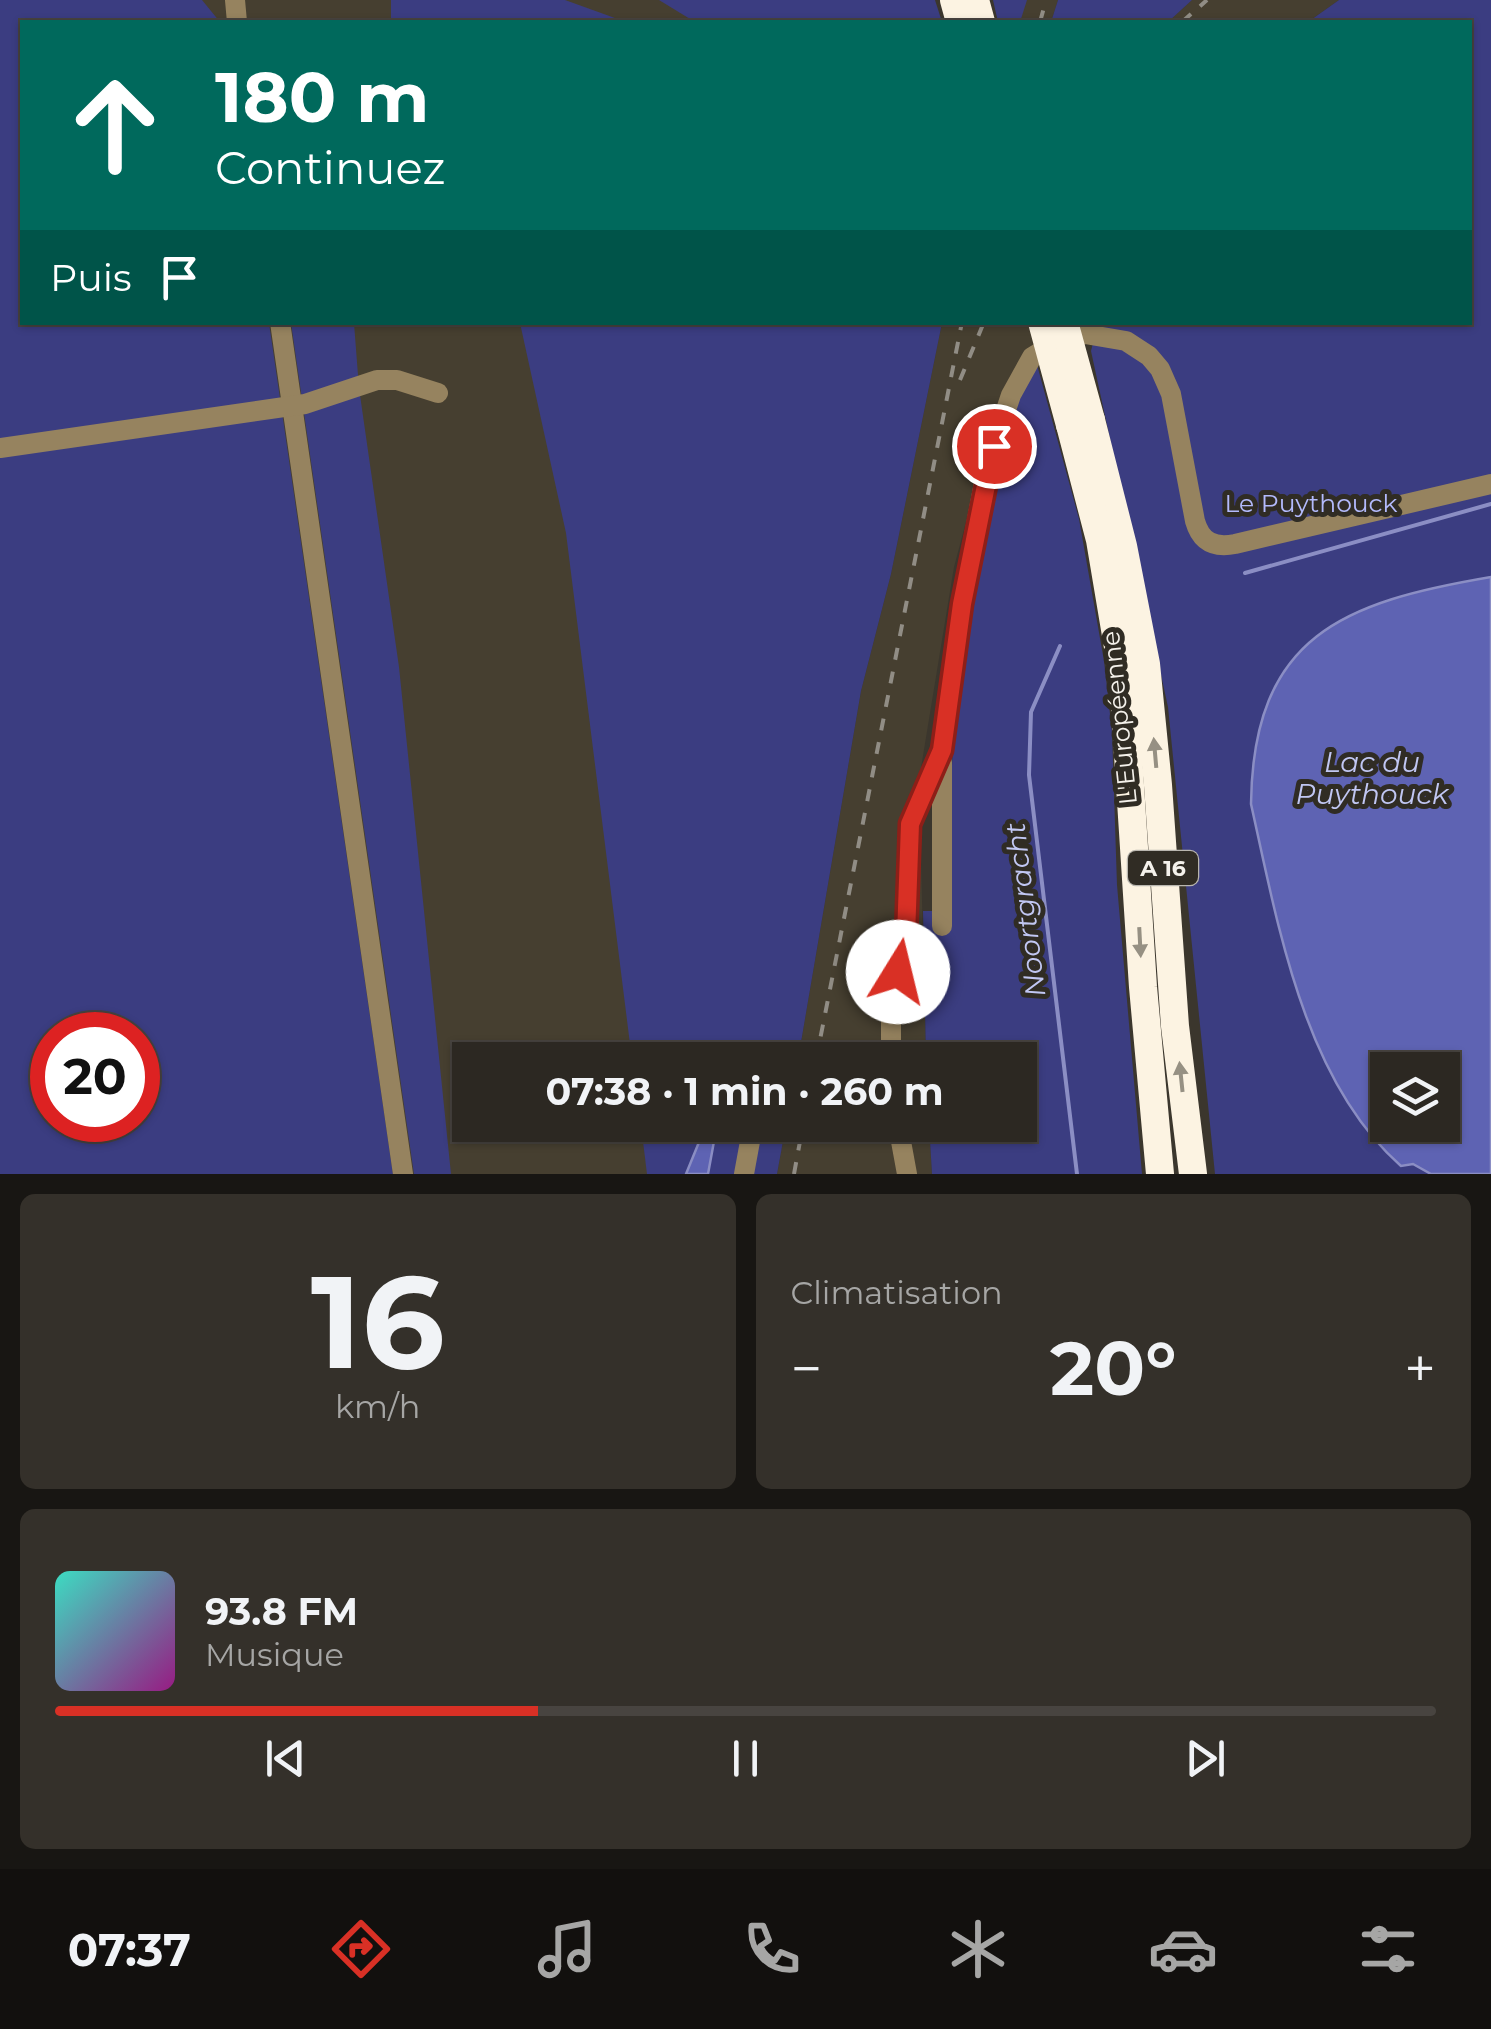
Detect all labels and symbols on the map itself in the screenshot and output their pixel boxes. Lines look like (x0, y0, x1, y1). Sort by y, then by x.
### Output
pin (952, 404, 1037, 489)
park label: Le Puythouck (1225, 488, 1397, 518)
street label: L'Européenne (1095, 630, 1143, 806)
one-way arrow (1147, 737, 1163, 769)
water label: Lac du Puythouck (1295, 745, 1450, 811)
water label: Noortgracht (997, 820, 1053, 999)
road number: A 16 (1128, 851, 1198, 885)
position arrow (846, 920, 950, 1024)
one-way arrow (1132, 927, 1148, 959)
speed limit sign: 20 (30, 1012, 160, 1142)
one-way arrow (1172, 1061, 1188, 1093)

